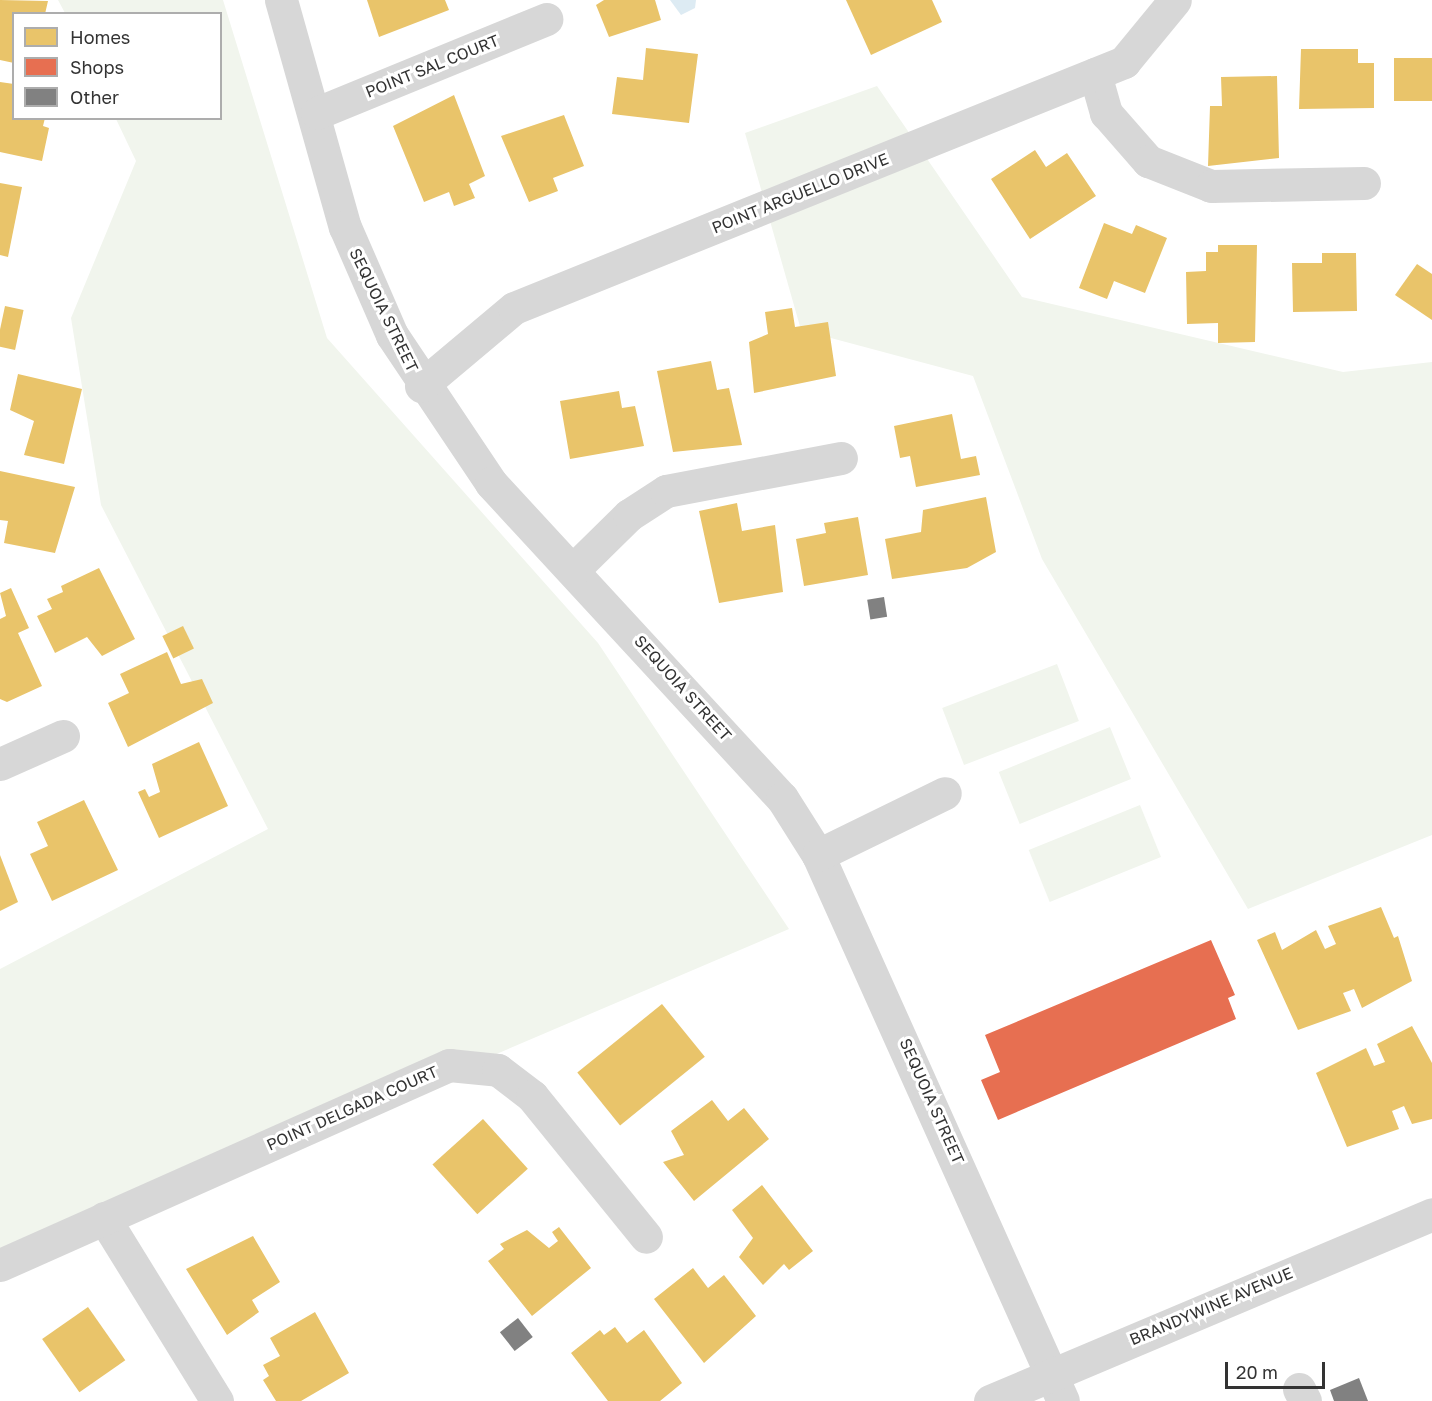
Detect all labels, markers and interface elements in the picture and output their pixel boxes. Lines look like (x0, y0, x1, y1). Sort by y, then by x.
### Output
legend (12, 12, 222, 120)
text: Homes (70, 26, 130, 48)
street label: POINT SAL COURT (362, 30, 502, 102)
text: Shops (70, 56, 124, 78)
text: Other (70, 86, 119, 108)
street label: POINT ARGUELLO DRIVE (709, 149, 891, 237)
street label: SEQUOIA STREET (346, 245, 422, 375)
street label: SEQUOIA STREET (631, 631, 735, 745)
street label: SEQUOIA STREET (896, 1035, 968, 1167)
street label: POINT DELGADA COURT (264, 1062, 440, 1154)
street label: BRANDYWINE AVENUE (1127, 1263, 1295, 1349)
scale bar (1228, 1350, 1328, 1388)
text: 20 m (1236, 1361, 1278, 1383)

